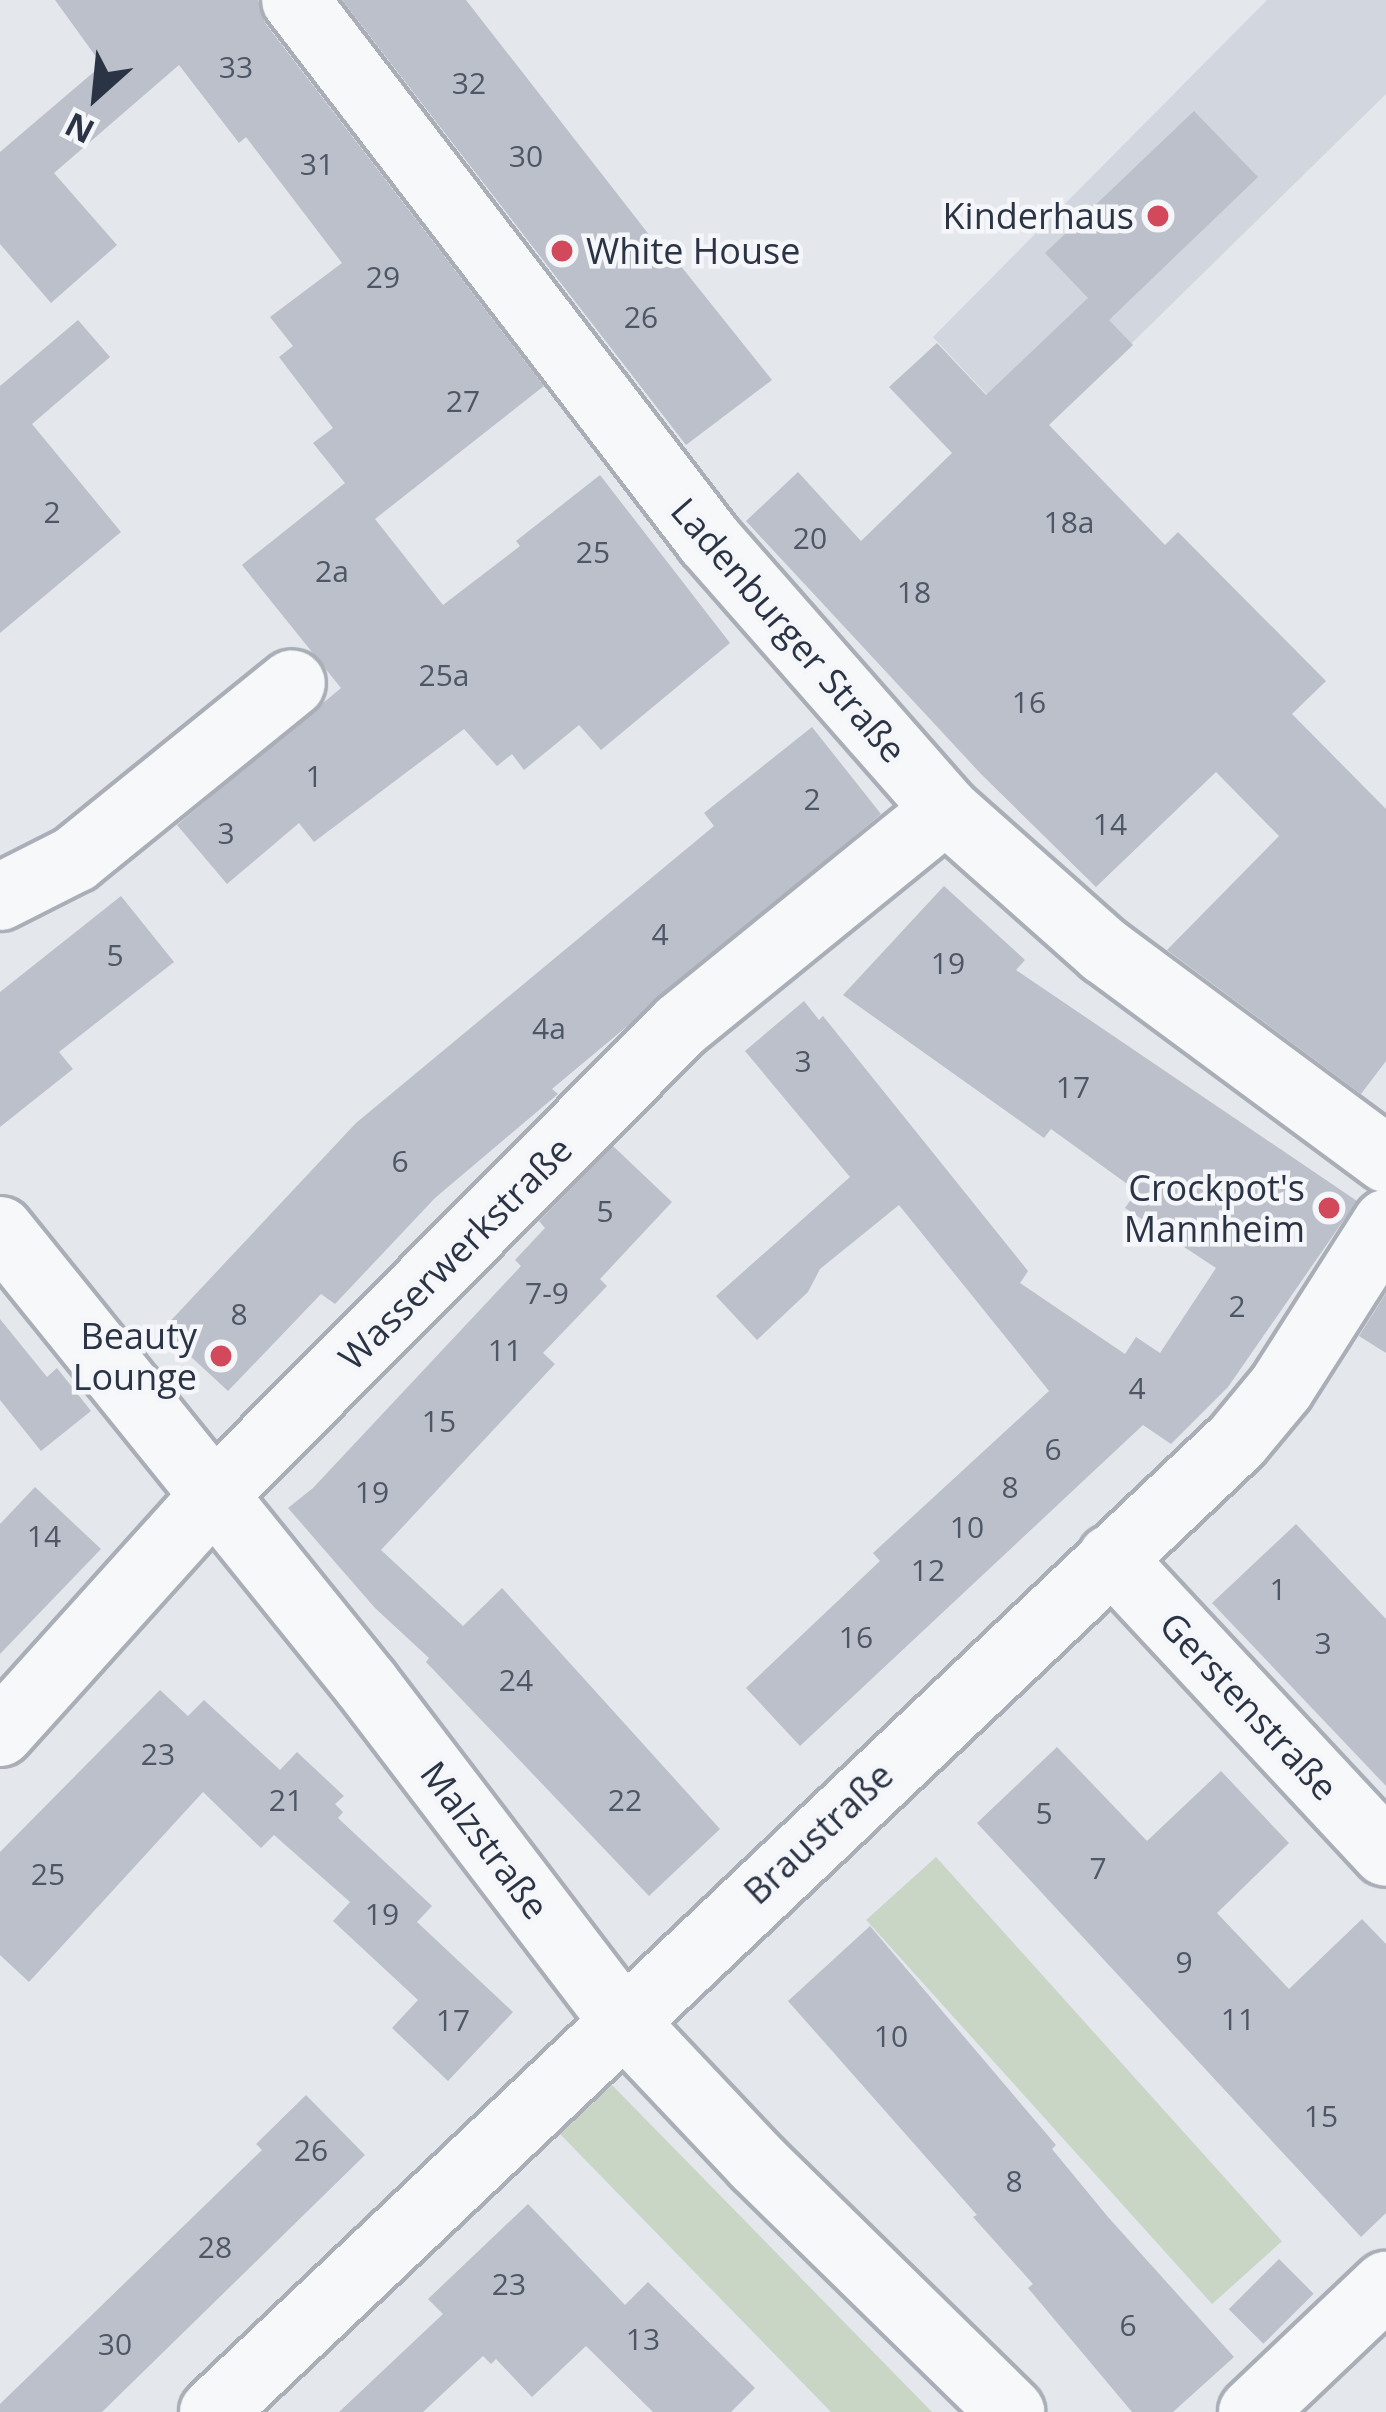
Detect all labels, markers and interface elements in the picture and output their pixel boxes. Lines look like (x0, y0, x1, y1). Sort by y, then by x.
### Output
north arrow (36, 36, 156, 156)
house number: 33 (219, 49, 253, 85)
house number: 32 (452, 65, 486, 101)
text: N (57, 102, 102, 155)
house number: 30 (509, 138, 543, 174)
house number: 31 (300, 146, 334, 182)
place label: Kinderhaus (943, 194, 1134, 238)
marker: Kinderhaus (1145, 203, 1171, 229)
place label: White House (586, 229, 800, 273)
marker: White House (549, 238, 575, 264)
house number: 29 (366, 259, 400, 295)
house number: 26 (624, 299, 658, 335)
house number: 27 (446, 383, 480, 419)
street label: Ladenburger Straße (663, 489, 915, 771)
house number: 2 (43, 494, 61, 530)
house number: 18a (1044, 504, 1094, 540)
house number: 20 (793, 520, 827, 556)
house number: 25 (576, 534, 610, 570)
house number: 2a (315, 553, 349, 589)
house number: 18 (897, 574, 931, 610)
house number: 25a (419, 657, 469, 693)
house number: 16 (1012, 684, 1046, 720)
house number: 1 (305, 758, 323, 794)
house number: 2 (803, 781, 821, 817)
house number: 14 (1093, 806, 1127, 842)
house number: 3 (217, 815, 235, 851)
house number: 4 (651, 916, 669, 952)
house number: 5 (106, 937, 124, 973)
house number: 19 (931, 945, 965, 981)
house number: 4a (532, 1010, 566, 1046)
house number: 3 (794, 1043, 812, 1079)
house number: 17 (1056, 1069, 1090, 1105)
street label: Wasserwerkstraße (330, 1128, 580, 1378)
house number: 6 (391, 1143, 409, 1179)
place label: Crockpot's Mannheim (1124, 1165, 1305, 1250)
house number: 5 (596, 1193, 614, 1229)
marker: Crockpot's Mannheim (1316, 1195, 1342, 1221)
house number: 7-9 (525, 1275, 569, 1311)
house number: 2 (1228, 1288, 1246, 1324)
house number: 8 (230, 1296, 248, 1332)
place label: Beauty Lounge (73, 1313, 197, 1398)
house number: 11 (488, 1332, 522, 1368)
marker: Beauty Lounge (208, 1343, 234, 1369)
house number: 4 (1128, 1370, 1146, 1406)
house number: 15 (422, 1403, 456, 1439)
house number: 6 (1044, 1431, 1062, 1467)
house number: 8 (1001, 1469, 1019, 1505)
house number: 19 (355, 1474, 389, 1510)
house number: 10 (950, 1509, 984, 1545)
house number: 14 (27, 1518, 61, 1554)
house number: 12 (911, 1552, 945, 1588)
house number: 1 (1269, 1571, 1287, 1607)
street label: Gerstenstraße (1151, 1603, 1347, 1809)
house number: 16 (839, 1619, 873, 1655)
house number: 3 (1314, 1625, 1332, 1661)
house number: 24 (499, 1662, 533, 1698)
house number: 23 (141, 1736, 175, 1772)
street label: Malzstraße (412, 1753, 558, 1927)
street label: Braustraße (735, 1753, 901, 1913)
house number: 21 (269, 1782, 303, 1818)
house number: 22 (608, 1782, 642, 1818)
house number: 5 (1035, 1795, 1053, 1831)
house number: 7 (1089, 1850, 1107, 1886)
house number: 25 (31, 1856, 65, 1892)
house number: 19 (365, 1896, 399, 1932)
house number: 9 (1175, 1944, 1193, 1980)
house number: 11 (1221, 2001, 1255, 2037)
house number: 17 (436, 2002, 470, 2038)
house number: 10 (874, 2018, 908, 2054)
house number: 15 (1304, 2098, 1338, 2134)
house number: 26 (294, 2132, 328, 2168)
house number: 8 (1005, 2163, 1023, 2199)
house number: 28 (198, 2229, 232, 2265)
house number: 23 (492, 2266, 526, 2302)
house number: 6 (1119, 2307, 1137, 2343)
house number: 13 (626, 2321, 660, 2357)
house number: 30 (98, 2326, 132, 2362)

